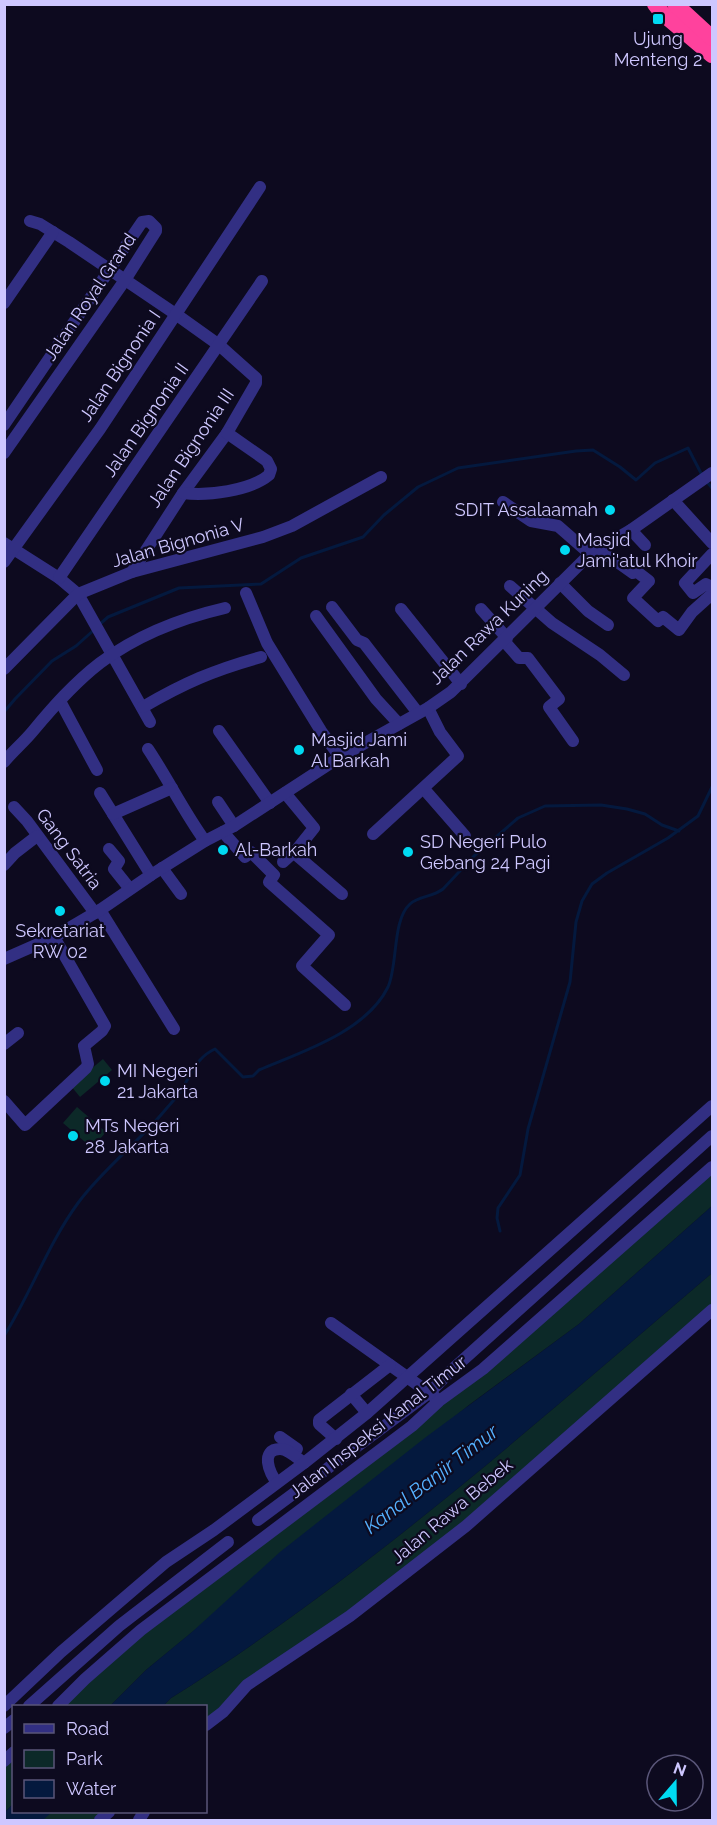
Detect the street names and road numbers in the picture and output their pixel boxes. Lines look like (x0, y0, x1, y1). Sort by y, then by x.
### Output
street label: Jalan Royal Grand (39, 229, 140, 364)
street label: Jalan Bignonia I (75, 306, 165, 425)
street label: Jalan Bignonia II (99, 359, 193, 481)
street label: Jalan Bignonia III (143, 384, 238, 511)
street label: Jalan Bignonia V (109, 514, 246, 571)
street label: Jalan Rawa Kuning (425, 565, 552, 688)
street label: Gang Satria (32, 804, 107, 893)
street label: Jalan Inspeksi Kanal Timur (285, 1351, 471, 1502)
street label: Jalan Rawa Bebek (387, 1453, 517, 1567)

